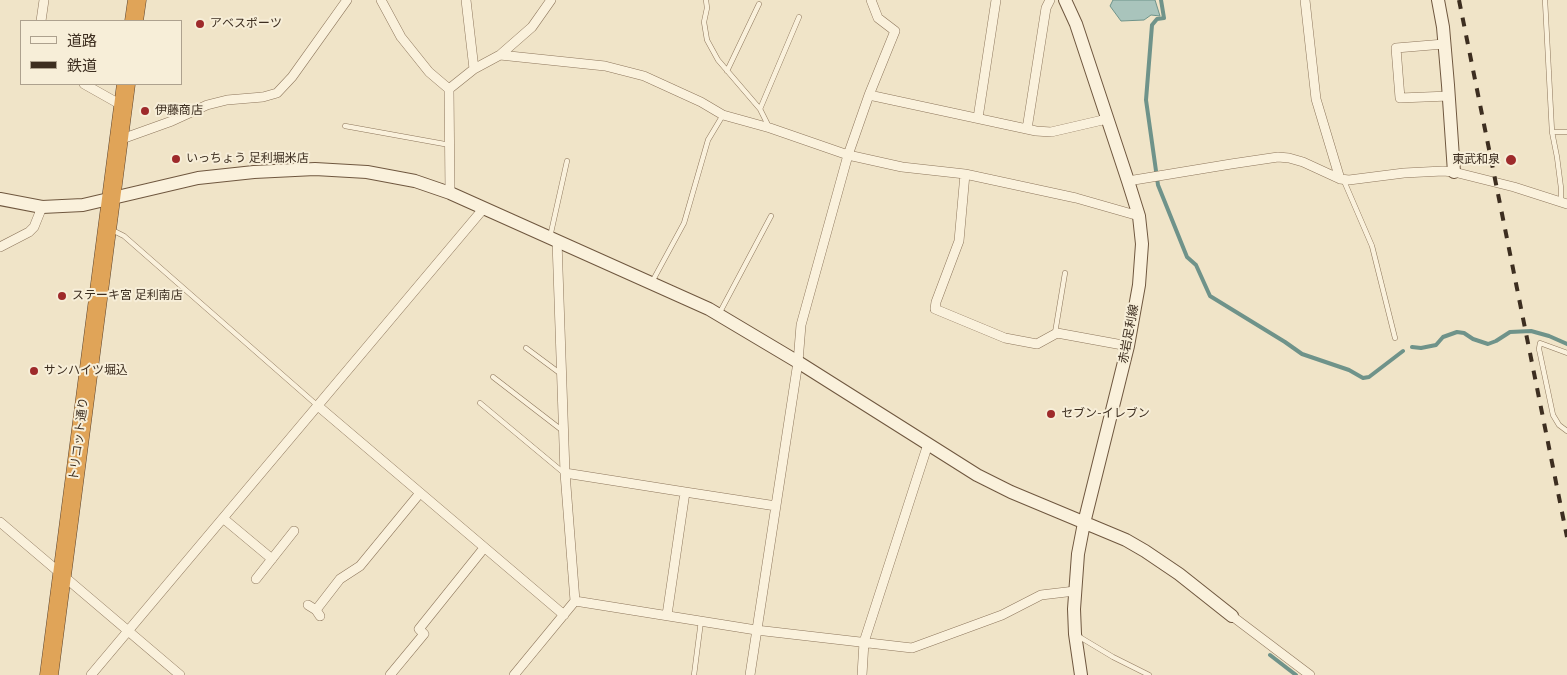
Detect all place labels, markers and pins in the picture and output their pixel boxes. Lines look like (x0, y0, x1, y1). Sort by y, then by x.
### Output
place label: アベスポーツ (210, 17, 282, 31)
marker: アベスポーツ (194, 18, 206, 30)
place label: 伊藤商店 (155, 104, 203, 118)
marker: 伊藤商店 (139, 105, 151, 117)
place label: いっちょう 足利堀米店 (186, 152, 309, 166)
marker: いっちょう 足利堀米店 (170, 153, 182, 165)
place label: 東武和泉 (1452, 153, 1500, 167)
marker: 東武和泉 (1504, 153, 1518, 167)
place label: ステーキ宮 足利南店 (72, 289, 183, 303)
marker: ステーキ宮 足利南店 (56, 290, 68, 302)
place label: サンハイツ堀込 (44, 364, 128, 378)
marker: サンハイツ堀込 (28, 365, 40, 377)
place label: セブン-イレブン (1061, 407, 1150, 421)
marker: セブン-イレブン (1045, 408, 1057, 420)

